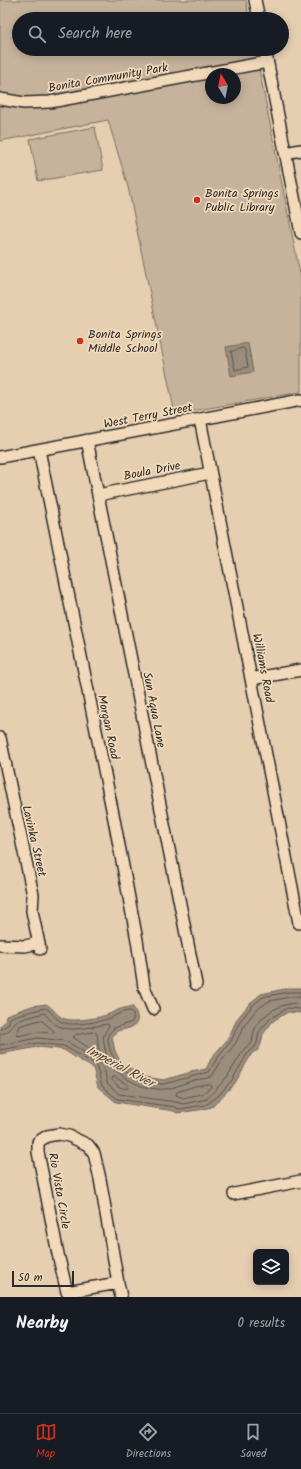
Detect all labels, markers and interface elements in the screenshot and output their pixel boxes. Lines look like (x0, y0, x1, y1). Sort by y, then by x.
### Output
search box (12, 12, 289, 56)
text: Search here (58, 22, 132, 46)
icon: search (26, 23, 48, 45)
street label: Bonita Community Park (47, 58, 170, 98)
north arrow (205, 68, 241, 104)
place label: Bonita Springs Public Library (205, 184, 279, 217)
marker: Bonita Springs Public Library (192, 195, 202, 205)
place label: Bonita Springs Middle School (88, 325, 162, 358)
marker: Bonita Springs Middle School (75, 336, 85, 346)
street label: West Terry Street (102, 398, 194, 434)
street label: Boula Drive (122, 456, 183, 486)
street label: Williams Road (247, 632, 279, 705)
street label: Sun Aqua Lane (137, 671, 171, 750)
street label: Morgan Road (92, 693, 124, 762)
street label: Lavinka Street (17, 803, 52, 879)
water label: Imperial River (82, 1040, 160, 1095)
street label: Rio Vista Circle (43, 1151, 75, 1231)
map controls (253, 1249, 289, 1285)
button: layers (253, 1249, 289, 1285)
scale bar (12, 1269, 74, 1288)
text: 50 m (18, 1269, 43, 1287)
text: Nearby (16, 1310, 68, 1337)
text: 0 results (238, 1313, 285, 1334)
tab: Map (35, 1421, 57, 1463)
tab: Directions (126, 1421, 171, 1463)
tab: Saved (240, 1421, 266, 1463)

